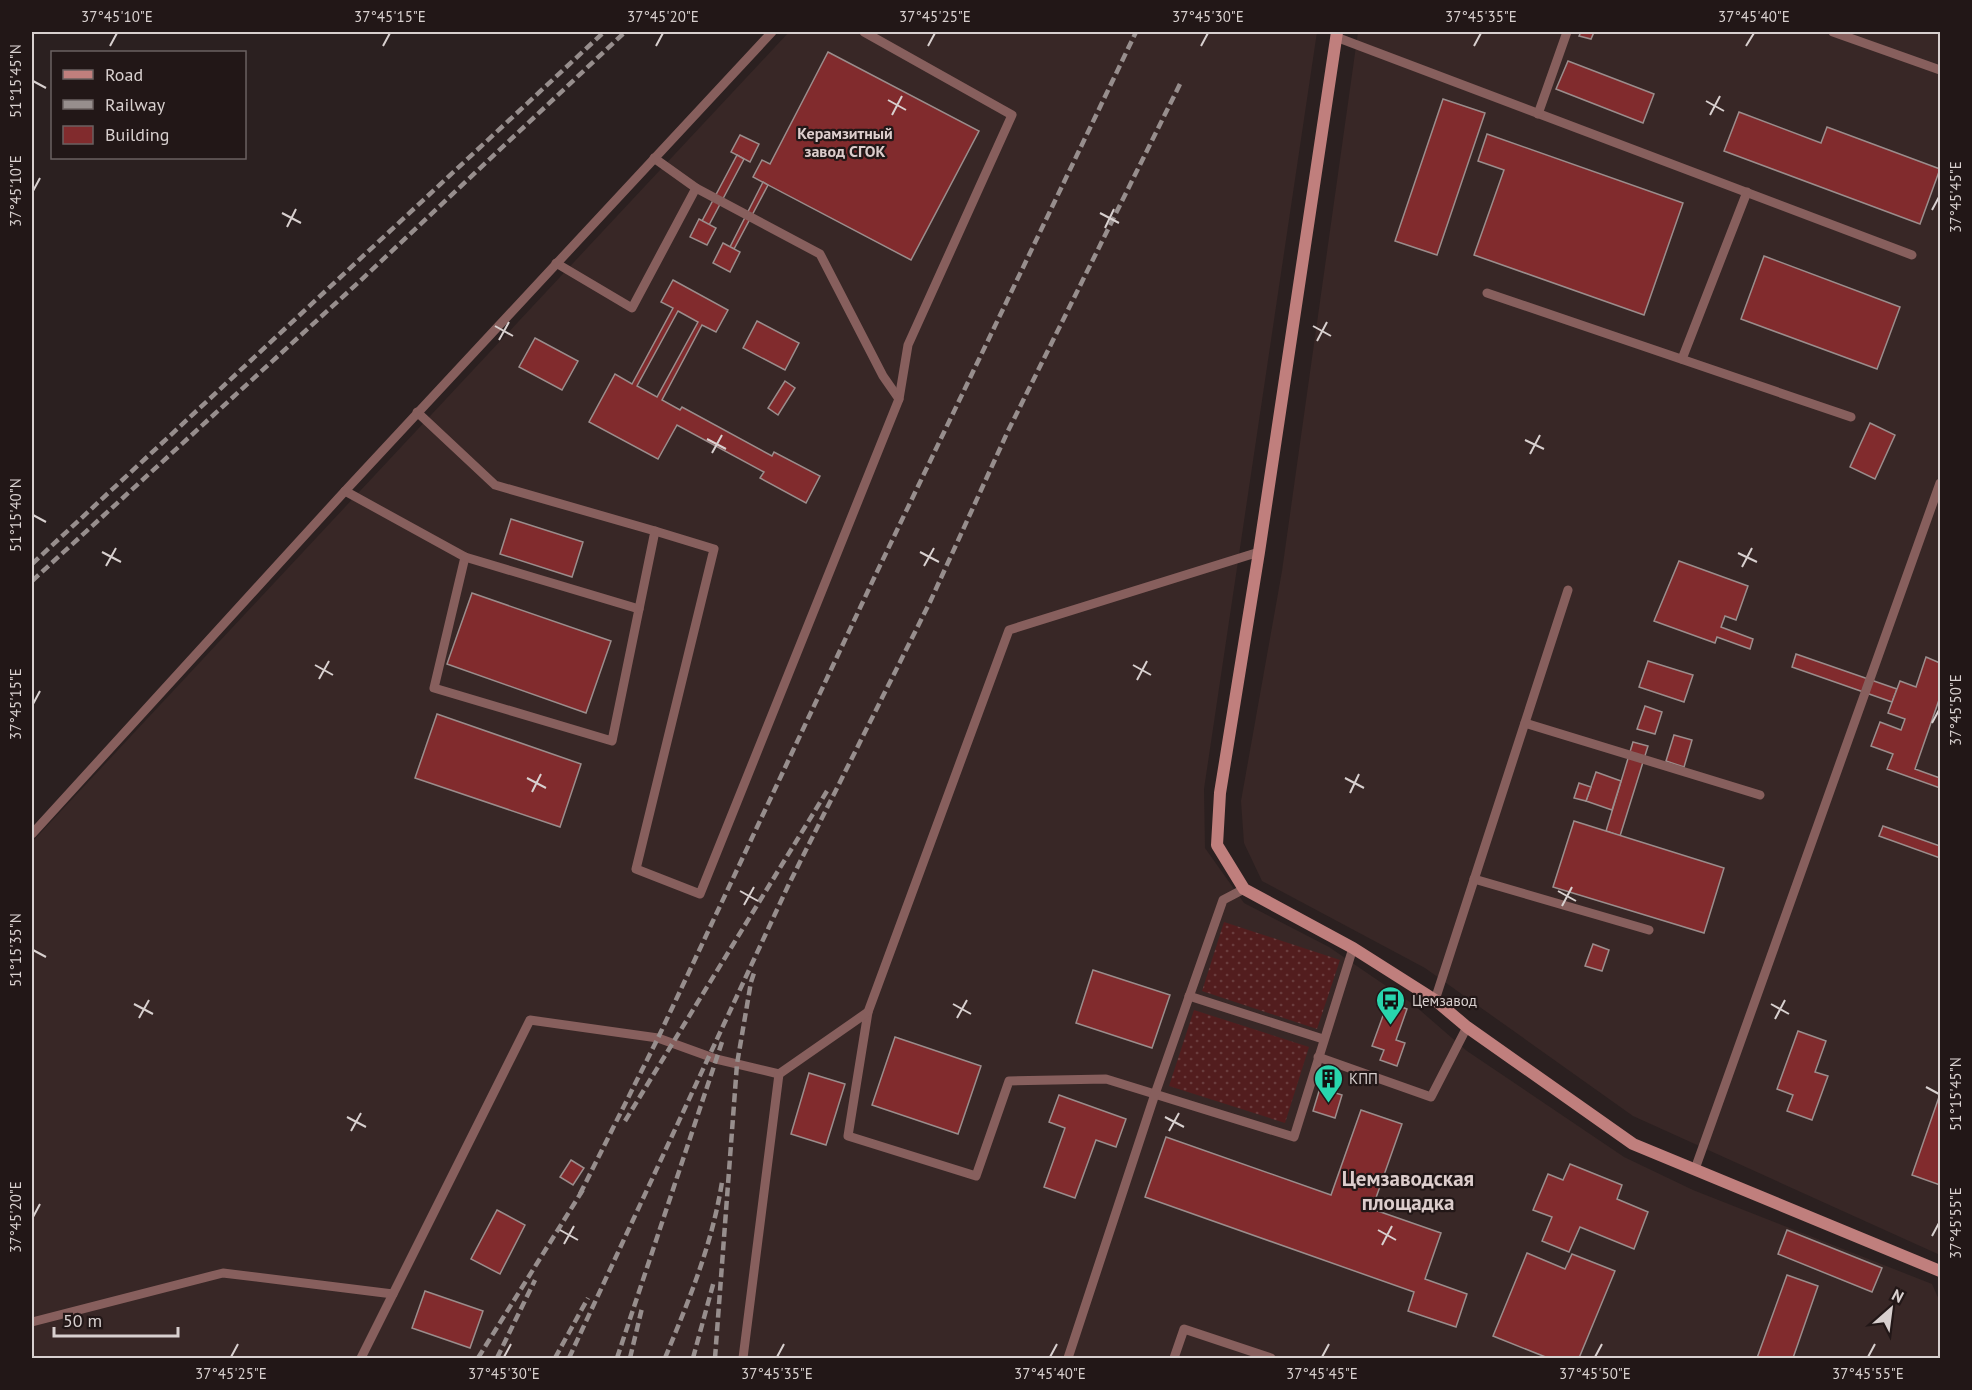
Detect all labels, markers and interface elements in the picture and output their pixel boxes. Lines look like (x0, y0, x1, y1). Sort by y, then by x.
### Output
text: 37°45'10"E (81, 7, 153, 26)
text: 37°45'15"E (354, 7, 426, 26)
text: 37°45'20"E (627, 7, 699, 26)
text: 37°45'25"E (899, 7, 971, 26)
text: 37°45'30"E (1172, 7, 1244, 26)
text: 37°45'35"E (1445, 7, 1517, 26)
text: 37°45'40"E (1718, 7, 1790, 26)
text: 51°15'45"N (6, 44, 25, 118)
legend (51, 51, 246, 159)
text: Road (105, 63, 143, 86)
text: Railway (105, 93, 166, 116)
text: Building (105, 123, 169, 146)
district label: Керамзитный завод СГОК (797, 123, 893, 161)
text: 37°45'10"E (6, 155, 25, 227)
text: 37°45'45"E (1946, 161, 1965, 233)
text: 51°15'40"N (6, 478, 25, 552)
text: 37°45'15"E (6, 668, 25, 740)
text: 37°45'50"E (1946, 674, 1965, 746)
text: 51°15'35"N (6, 913, 25, 987)
bus stop icon: Цемзавод (1375, 984, 1407, 1026)
place label: Цемзавод (1412, 991, 1477, 1010)
text: 51°15'45"N (1946, 1057, 1965, 1131)
building icon: КПП (1312, 1062, 1344, 1104)
place label: КПП (1349, 1069, 1378, 1088)
district label: Цемзаводская площадка (1342, 1165, 1474, 1216)
text: 37°45'20"E (6, 1181, 25, 1253)
text: 37°45'55"E (1946, 1187, 1965, 1259)
north arrow (1861, 1279, 1921, 1339)
text: N (1889, 1284, 1907, 1307)
scale bar (54, 1300, 178, 1338)
text: 50 m (63, 1309, 102, 1332)
text: 37°45'25"E (195, 1364, 267, 1383)
text: 37°45'30"E (468, 1364, 540, 1383)
text: 37°45'35"E (741, 1364, 813, 1383)
text: 37°45'40"E (1014, 1364, 1086, 1383)
text: 37°45'45"E (1286, 1364, 1358, 1383)
text: 37°45'50"E (1559, 1364, 1631, 1383)
text: 37°45'55"E (1832, 1364, 1904, 1383)

